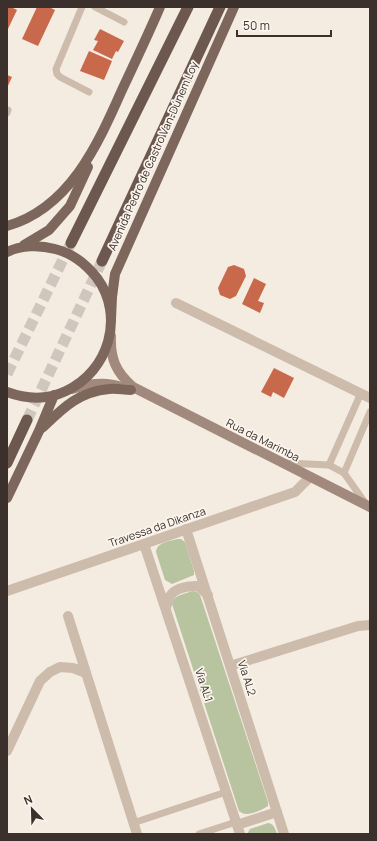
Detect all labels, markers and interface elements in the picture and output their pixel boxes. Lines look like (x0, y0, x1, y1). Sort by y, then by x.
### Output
scale bar (237, 12, 331, 38)
text: 50 m (243, 17, 270, 34)
street label: Avenida Pedro de Castro Van-Dúnem Loy (104, 59, 201, 253)
street label: Rua da Marimba (224, 415, 302, 464)
street label: Travessa da Dikanza (106, 503, 207, 550)
street label: Via AL2 (235, 658, 260, 697)
street label: Via AL1 (192, 666, 217, 703)
north arrow (12, 789, 52, 829)
text: N (21, 791, 35, 808)

